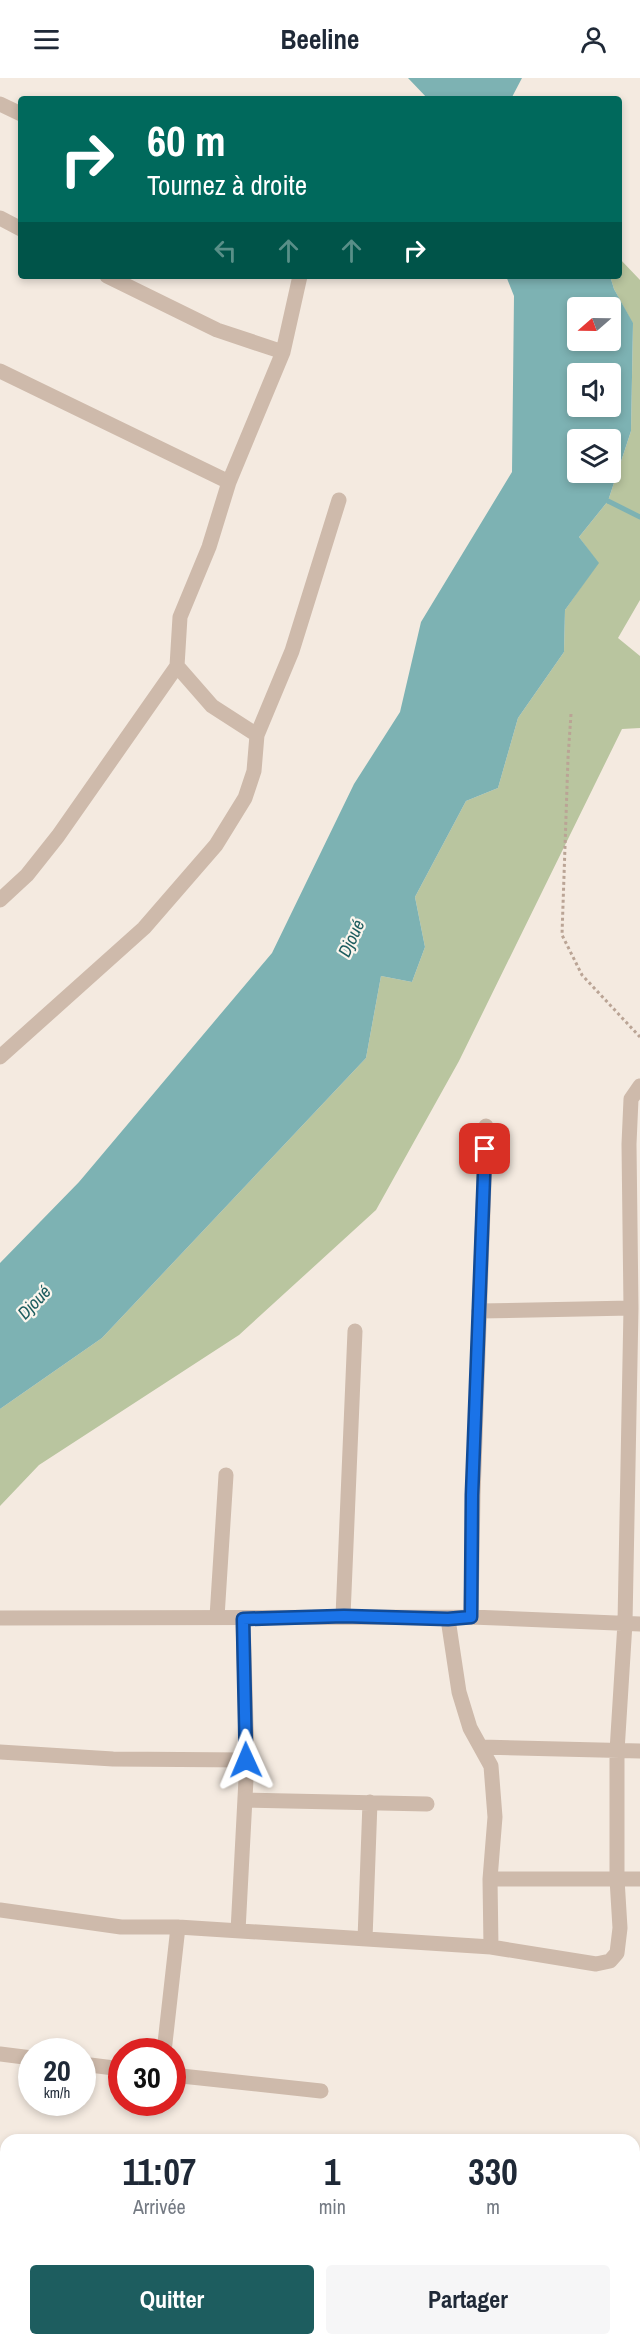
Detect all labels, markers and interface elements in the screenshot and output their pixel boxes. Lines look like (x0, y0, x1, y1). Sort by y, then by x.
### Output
text: Beeline (281, 21, 359, 57)
icon: menu (30, 23, 63, 56)
icon: person (577, 23, 610, 56)
text: 60 m (147, 113, 226, 169)
icon: right (48, 120, 126, 198)
text: Tournez à droite (147, 167, 307, 203)
icon: left (209, 234, 242, 267)
icon: ahead (272, 234, 305, 267)
icon: ahead (335, 234, 368, 267)
icon: right (398, 234, 431, 267)
north arrow (567, 297, 621, 351)
map controls (567, 297, 621, 483)
button: sound (567, 363, 621, 417)
button: layers (567, 429, 621, 483)
water label: Djoué (332, 915, 370, 961)
pin (459, 1123, 510, 1174)
icon: arrive (468, 1132, 501, 1165)
water label: Djoué (12, 1279, 56, 1325)
position arrow (214, 1728, 278, 1792)
speed limit sign: 30 (108, 2038, 186, 2116)
text: 20 (43, 2050, 71, 2090)
text: km/h (44, 2082, 70, 2103)
text: 11:07 (122, 2148, 196, 2196)
text: 1 (324, 2148, 341, 2196)
text: 330 (468, 2148, 518, 2196)
text: Arrivée (133, 2193, 186, 2220)
text: min (319, 2193, 346, 2220)
text: m (486, 2193, 500, 2220)
button: Quitter (30, 2265, 314, 2334)
button: Partager (326, 2265, 610, 2334)

